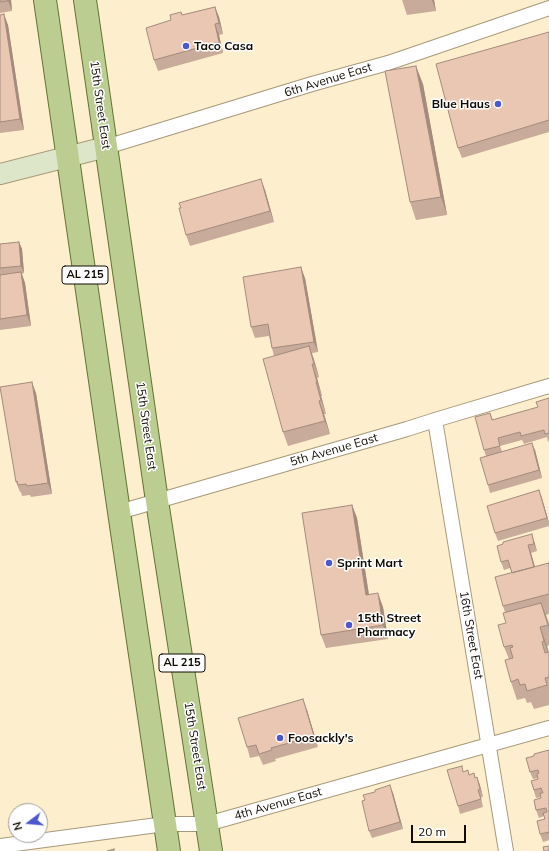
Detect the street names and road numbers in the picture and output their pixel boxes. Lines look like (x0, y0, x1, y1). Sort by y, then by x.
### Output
street label: 15th Street East (87, 60, 113, 150)
street label: 6th Avenue East (283, 60, 373, 100)
road number: AL 215 (62, 266, 108, 284)
street label: 15th Street East (133, 381, 159, 471)
street label: 5th Avenue East (288, 431, 380, 469)
street label: 16th Street East (456, 590, 486, 680)
road number: AL 215 (159, 654, 205, 672)
street label: 15th Street East (181, 701, 209, 791)
street label: 4th Avenue East (232, 785, 324, 823)

